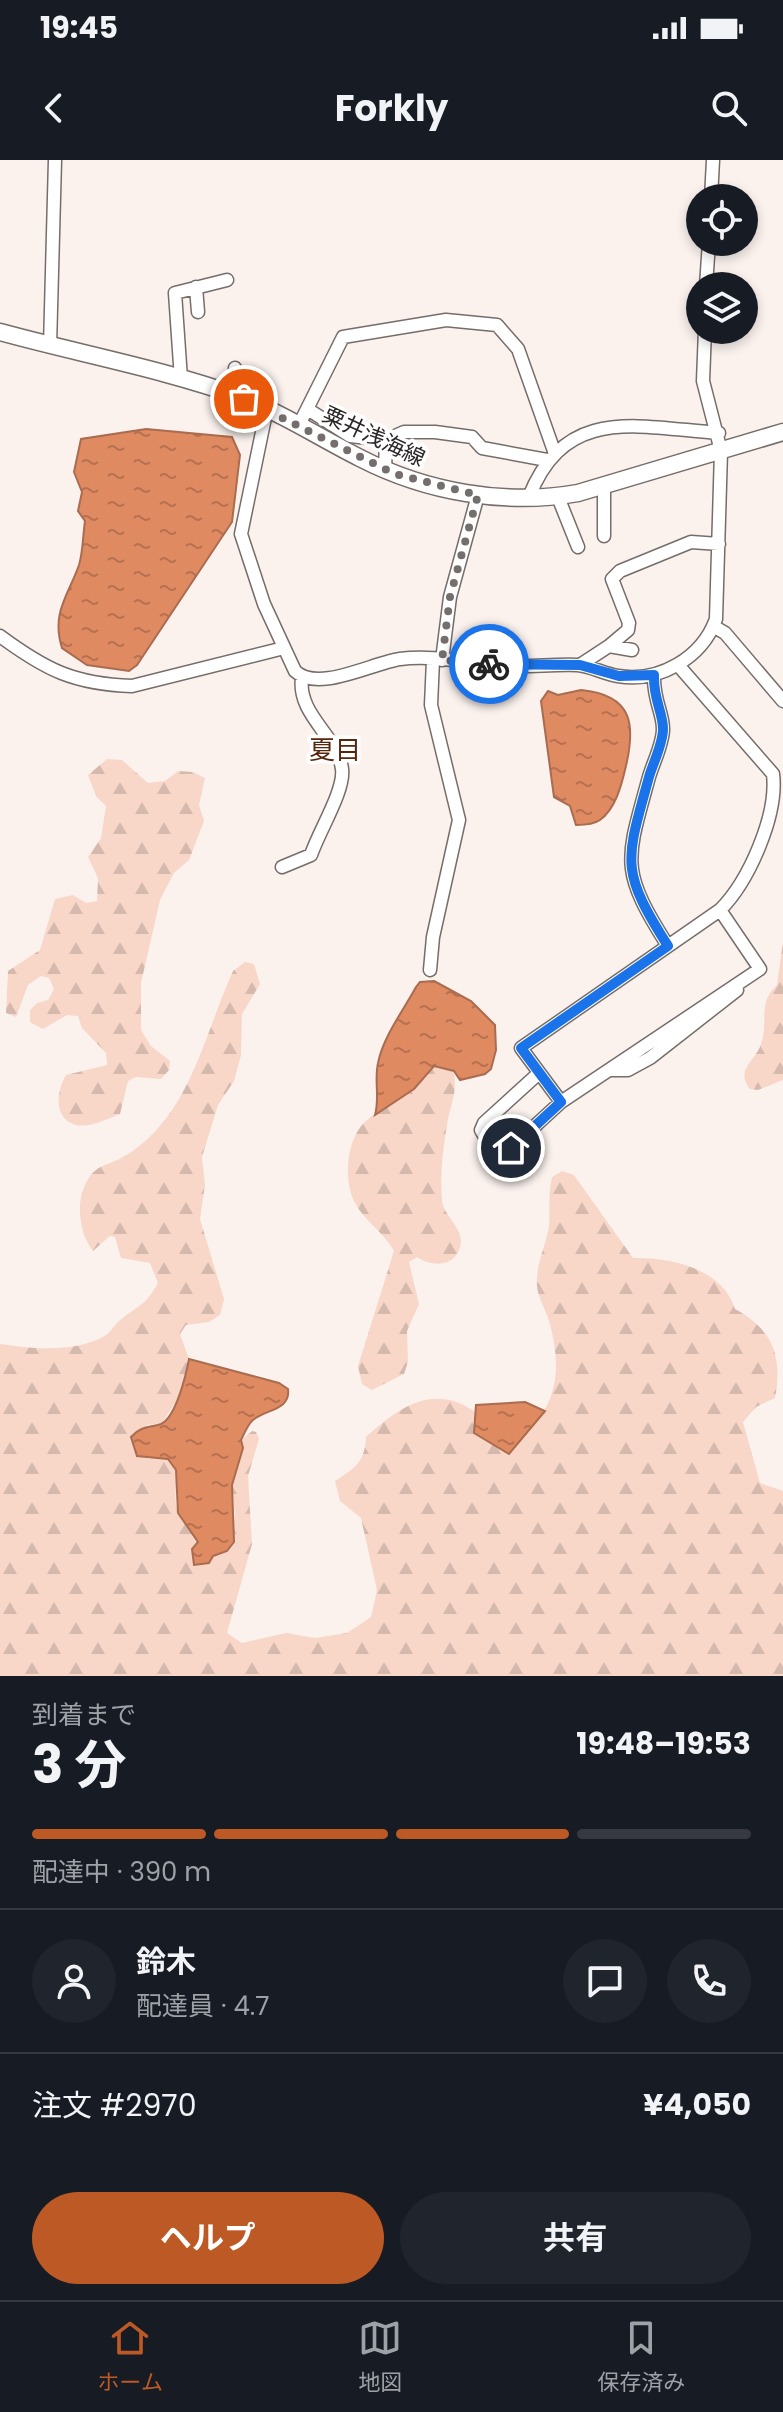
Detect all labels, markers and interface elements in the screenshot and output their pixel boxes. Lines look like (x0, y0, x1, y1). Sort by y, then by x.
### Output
text: 19:45 (40, 6, 118, 49)
text: Forkly (335, 83, 448, 134)
icon: back (32, 86, 76, 130)
icon: search (707, 86, 751, 130)
map controls (686, 184, 758, 344)
button: locate (686, 184, 758, 256)
button: layers (686, 272, 758, 344)
pin (210, 365, 278, 433)
icon: bag (222, 377, 266, 421)
street label: 粟井浅海線 (317, 399, 430, 474)
courier (449, 624, 529, 704)
icon: bike (467, 642, 511, 686)
district label: 夏目 (309, 732, 361, 768)
pin (477, 1114, 545, 1182)
icon: home (489, 1126, 533, 1170)
text: 到着まで (32, 1697, 136, 1733)
text: 19:48–19:53 (576, 1722, 751, 1765)
text: 3 分 (32, 1728, 126, 1801)
text: 配達中 · 390 m (32, 1854, 211, 1890)
button: person (32, 1939, 116, 2023)
button: chat (563, 1939, 647, 2023)
button: phone (667, 1939, 751, 2023)
text: 鈴木 (136, 1940, 196, 1983)
text: 配達員 · 4.7 (136, 1988, 269, 2024)
text: ¥4,050 (643, 2083, 751, 2126)
text: 注文 #2970 (32, 2084, 197, 2127)
button: ヘルプ (32, 2192, 384, 2284)
button: 共有 (400, 2192, 751, 2284)
tab: ホーム (98, 2316, 163, 2399)
tab: 地図 (358, 2316, 402, 2399)
tab: 保存済み (597, 2316, 685, 2399)

